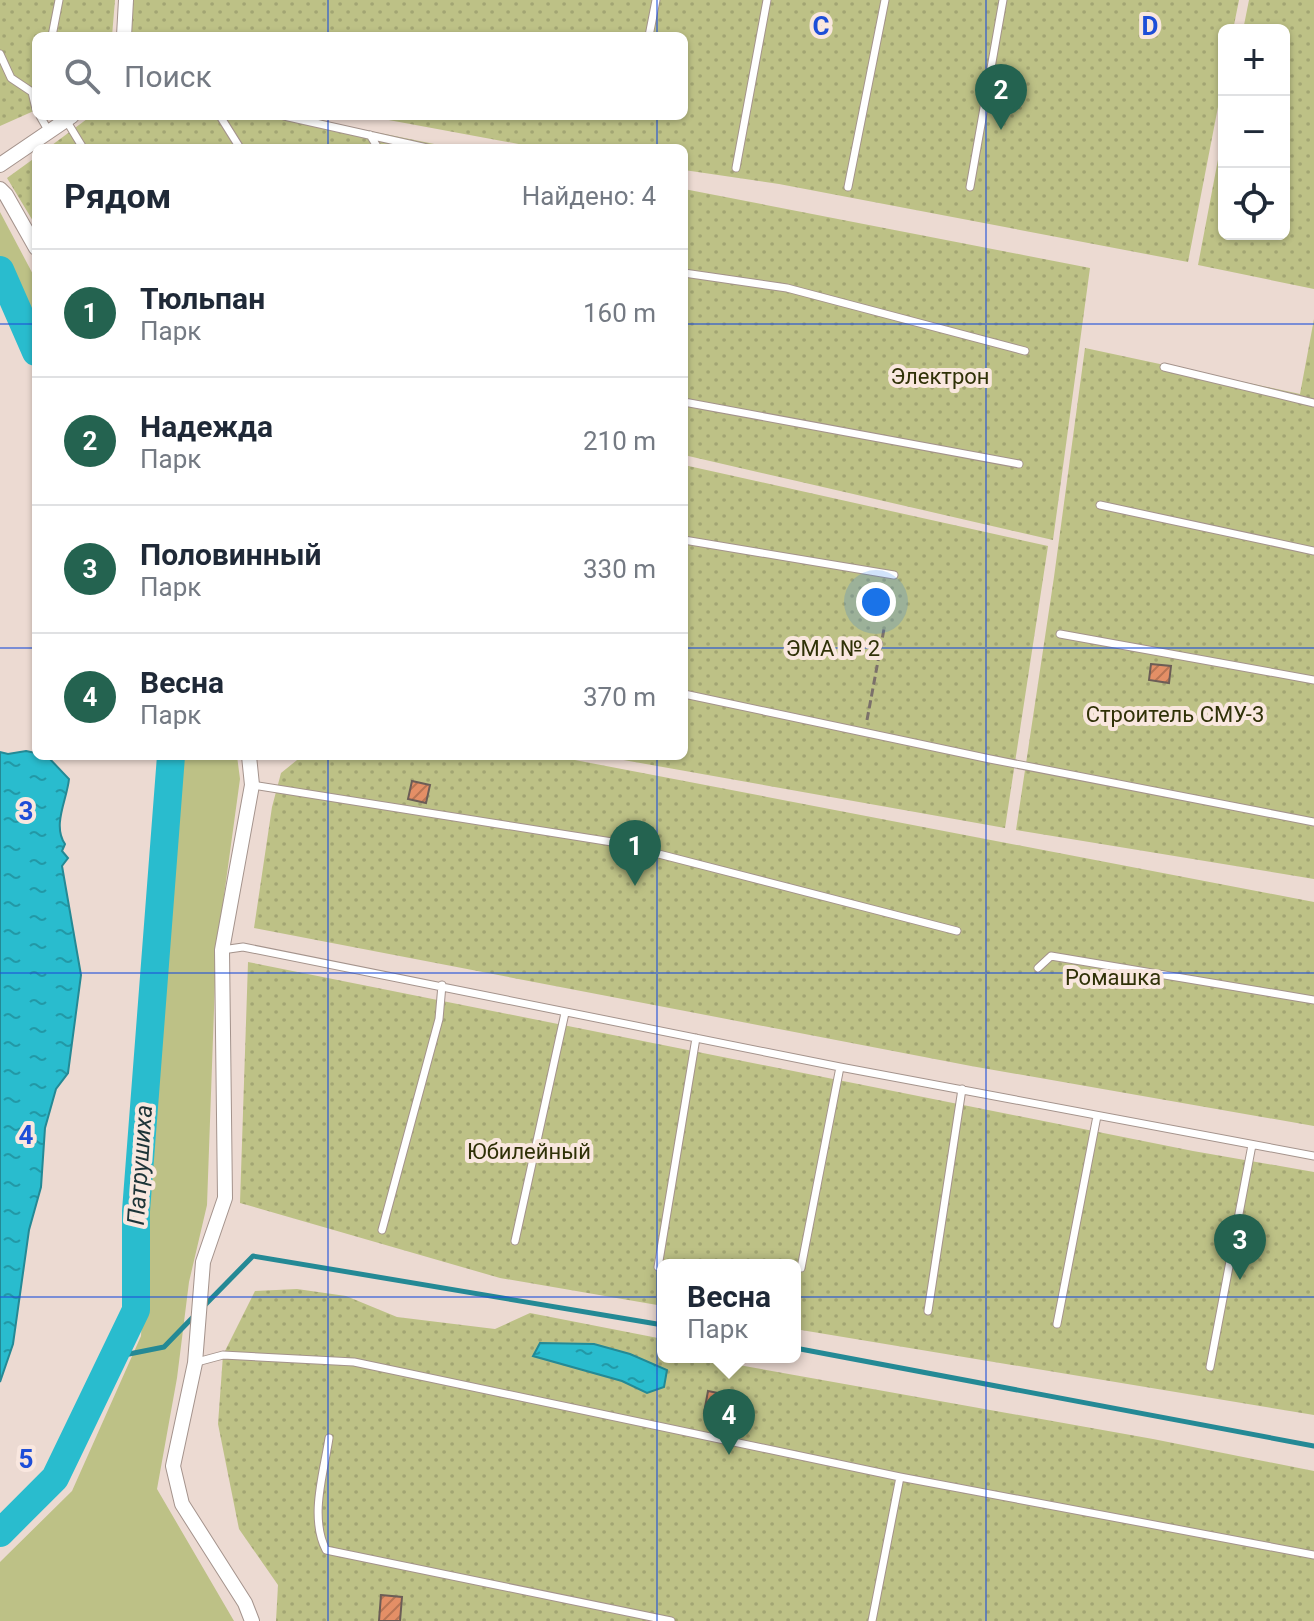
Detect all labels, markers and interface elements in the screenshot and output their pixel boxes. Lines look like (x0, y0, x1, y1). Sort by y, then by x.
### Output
text: C (812, 11, 830, 41)
text: D (1142, 11, 1158, 41)
map controls (1218, 24, 1290, 240)
button: + (1218, 24, 1290, 96)
search box (32, 32, 688, 120)
icon: search (60, 54, 104, 98)
text: Поиск (124, 59, 212, 94)
pin: 2 (975, 64, 1027, 130)
button: − (1218, 96, 1290, 168)
button: locate (1218, 168, 1290, 240)
text: Рядом (64, 176, 171, 216)
text: Найдено: 4 (522, 181, 656, 211)
text: Тюльпан (140, 281, 265, 316)
text: 1 (83, 298, 97, 328)
text: 160 m (583, 298, 656, 328)
text: Парк (140, 316, 201, 346)
park label: Электрон (890, 364, 990, 389)
text: Надежда (140, 409, 273, 444)
text: 2 (83, 426, 97, 456)
text: 210 m (583, 426, 656, 456)
text: Парк (140, 444, 201, 474)
text: Половинный (140, 537, 322, 572)
text: 3 (83, 554, 97, 584)
text: 330 m (583, 554, 656, 584)
text: Парк (140, 572, 201, 602)
your location (856, 582, 896, 622)
park label: ЭМА № 2 (786, 636, 880, 661)
text: Весна (140, 665, 224, 700)
text: 4 (83, 682, 97, 712)
text: 370 m (583, 682, 656, 712)
text: Парк (140, 700, 201, 730)
park label: Строитель СМУ-3 (1086, 702, 1264, 727)
text: 3 (19, 796, 33, 826)
pin: 1 (609, 820, 661, 886)
park label: Ромашка (1065, 965, 1161, 990)
water label: Патрушиха (122, 1104, 158, 1226)
text: 4 (19, 1120, 34, 1150)
park label: Юбилейный (467, 1139, 591, 1164)
pin: 3 (1214, 1214, 1266, 1280)
popup (657, 1259, 801, 1363)
text: Весна (687, 1279, 771, 1314)
text: Парк (687, 1314, 748, 1344)
pin: 4 (703, 1389, 755, 1455)
text: 5 (19, 1444, 33, 1474)

